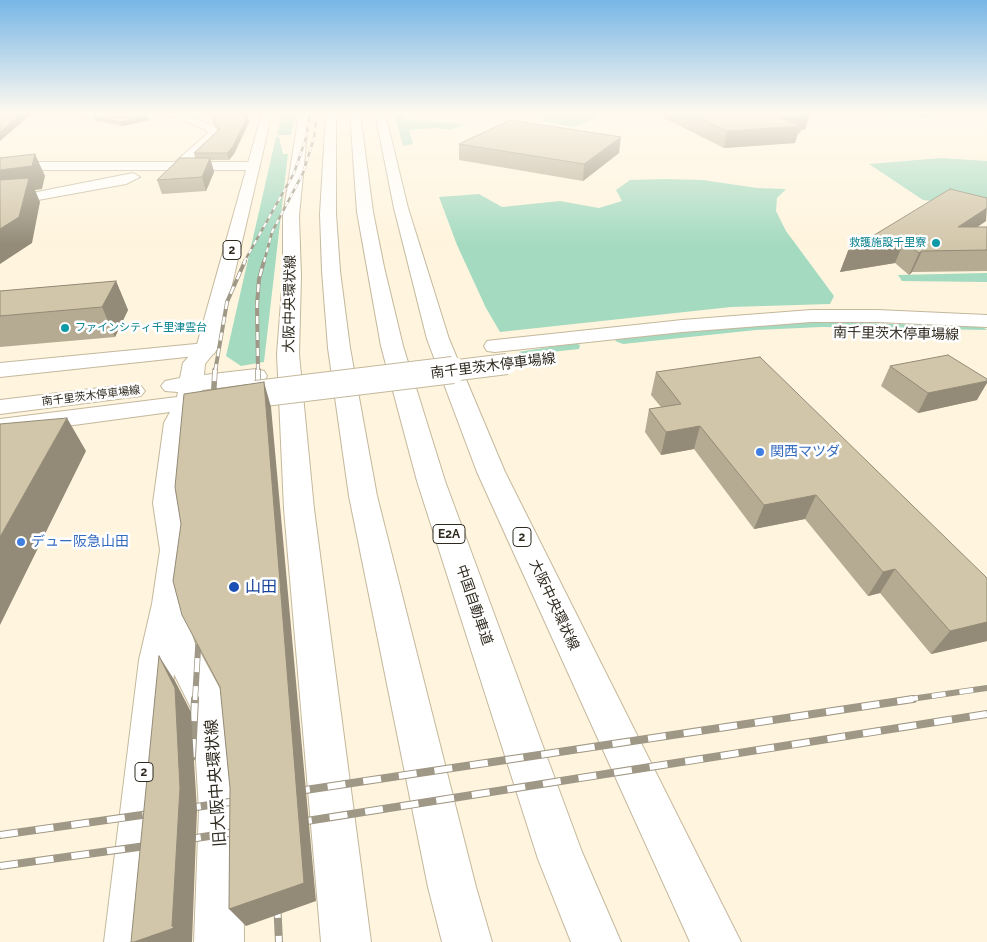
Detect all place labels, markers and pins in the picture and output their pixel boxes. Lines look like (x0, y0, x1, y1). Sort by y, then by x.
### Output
place label: 救護施設千里寮 (849, 236, 926, 250)
marker: 救護施設千里寮 (930, 237, 942, 249)
place label: ファインシティ千里津雲台 (75, 321, 207, 335)
marker: ファインシティ千里津雲台 (59, 322, 71, 334)
place label: 関西マツダ (770, 444, 840, 460)
marker: 関西マツダ (754, 446, 766, 458)
place label: デュー阪急山田 (31, 534, 129, 550)
marker: デュー阪急山田 (15, 536, 27, 548)
place label: 山田 (245, 577, 277, 597)
marker: 山田 (227, 580, 241, 594)

